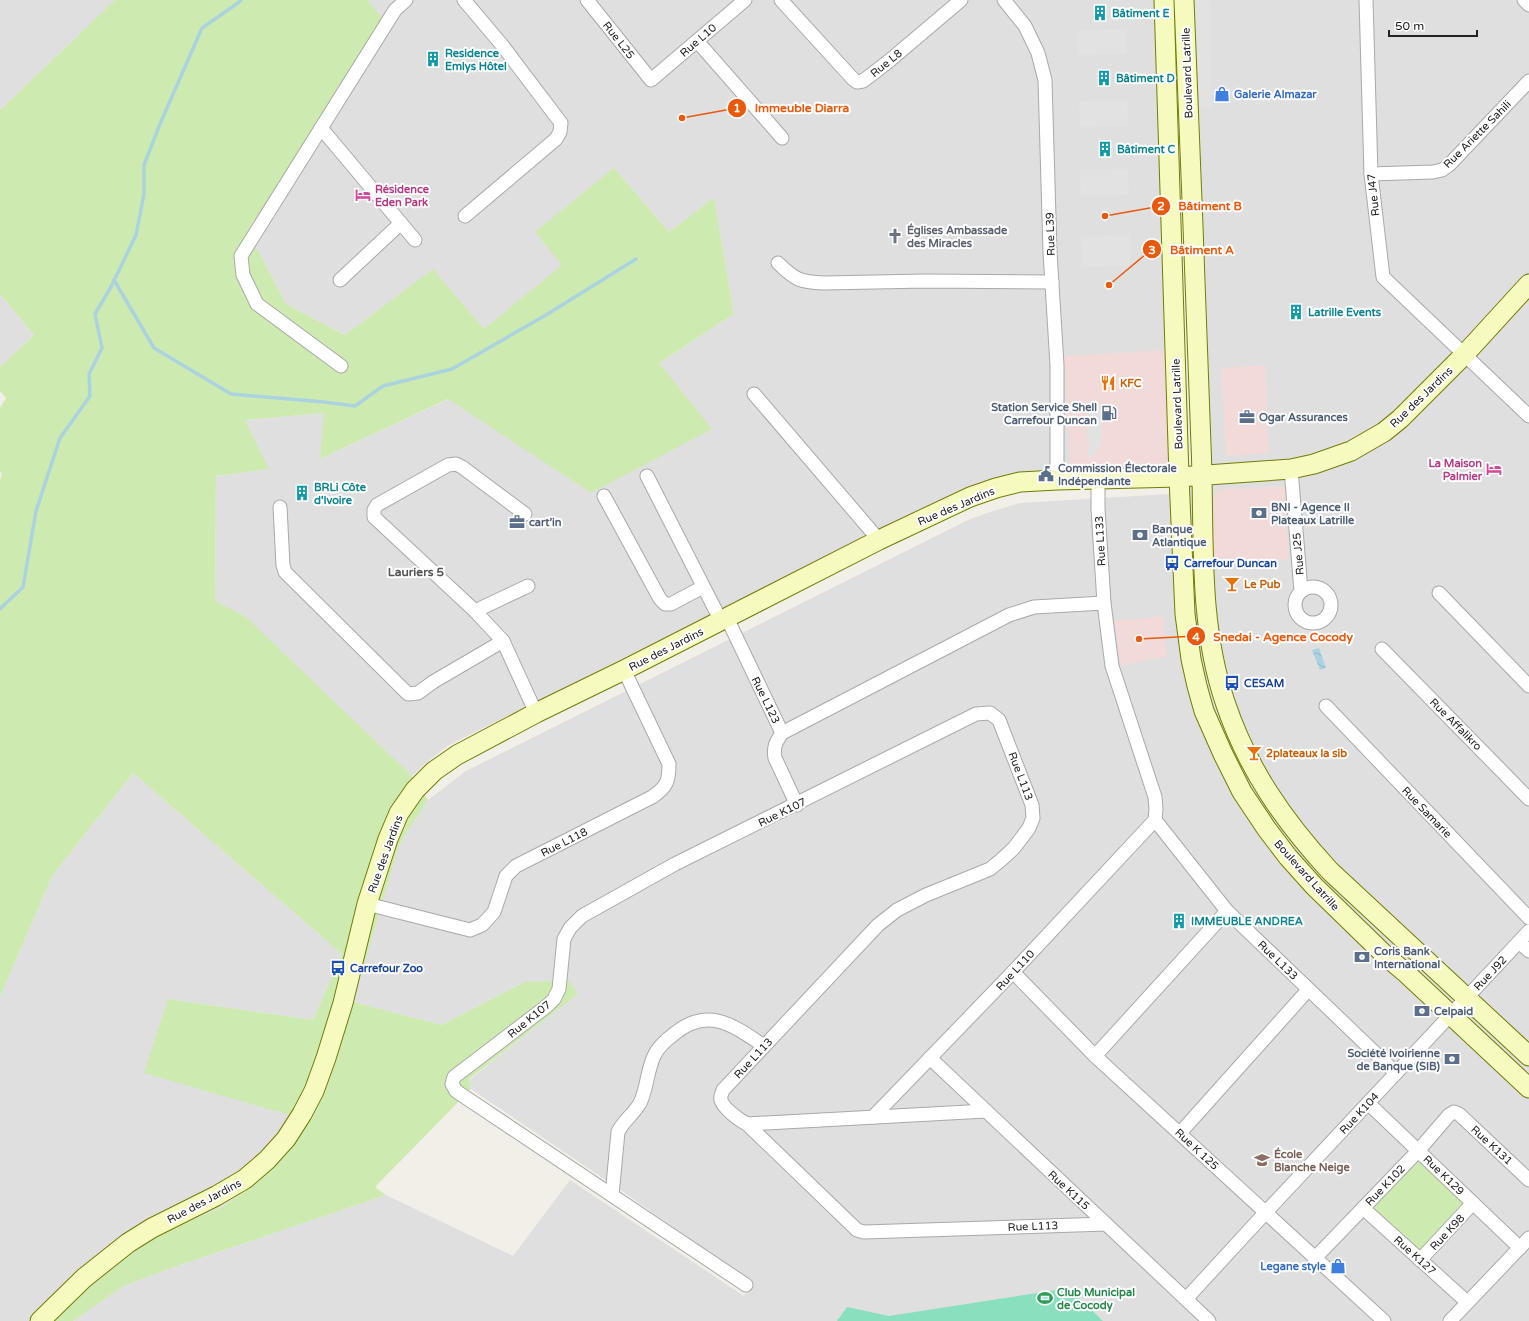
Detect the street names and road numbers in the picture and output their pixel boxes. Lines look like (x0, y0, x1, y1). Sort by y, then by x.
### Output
street label: Rue L25 (600, 19, 637, 62)
street label: Rue L10 (678, 21, 719, 60)
street label: Boulevard Latrille (1179, 27, 1196, 119)
street label: Rue L8 (868, 47, 905, 80)
street label: Rue Ariette Sahili (1441, 98, 1514, 171)
street label: Rue J47 (1365, 173, 1382, 217)
street label: Rue L39 (1043, 212, 1058, 256)
street label: Boulevard Latrille (1169, 358, 1186, 450)
street label: Rue des Jardins (1387, 364, 1455, 431)
street label: Rue des Jardins (916, 484, 996, 528)
street label: Rue L133 (1093, 515, 1108, 567)
street label: Rue J25 (1290, 532, 1307, 576)
street label: Rue des Jardins (627, 625, 706, 674)
street label: Rue L123 (749, 675, 783, 726)
street label: Rue Affalikro (1427, 696, 1485, 753)
street label: Rue L113 (1005, 750, 1036, 802)
street label: Rue Samarie (1399, 784, 1454, 841)
street label: Rue K107 (756, 795, 808, 830)
street label: Rue des Jardins (365, 813, 406, 895)
street label: Rue L118 (539, 825, 590, 860)
street label: Boulevard Latrille (1271, 837, 1342, 913)
street label: Rue L133 (1255, 938, 1300, 983)
street label: Rue L110 (993, 947, 1037, 993)
street label: Rue J92 (1471, 953, 1510, 993)
street label: Rue K107 (505, 998, 554, 1041)
street label: Rue L113 (731, 1035, 775, 1081)
street label: Rue K104 (1337, 1090, 1382, 1137)
street label: Rue K131 (1468, 1123, 1515, 1168)
street label: Rue K 125 (1172, 1126, 1221, 1173)
street label: Rue K129 (1421, 1153, 1467, 1198)
street label: Rue K102 (1363, 1162, 1408, 1208)
street label: Rue K115 (1045, 1168, 1092, 1213)
street label: Rue des Jardins (165, 1176, 243, 1226)
street label: Rue K98 (1427, 1211, 1467, 1253)
street label: Rue L113 (1007, 1219, 1059, 1234)
street label: Rue K127 (1391, 1233, 1438, 1278)

